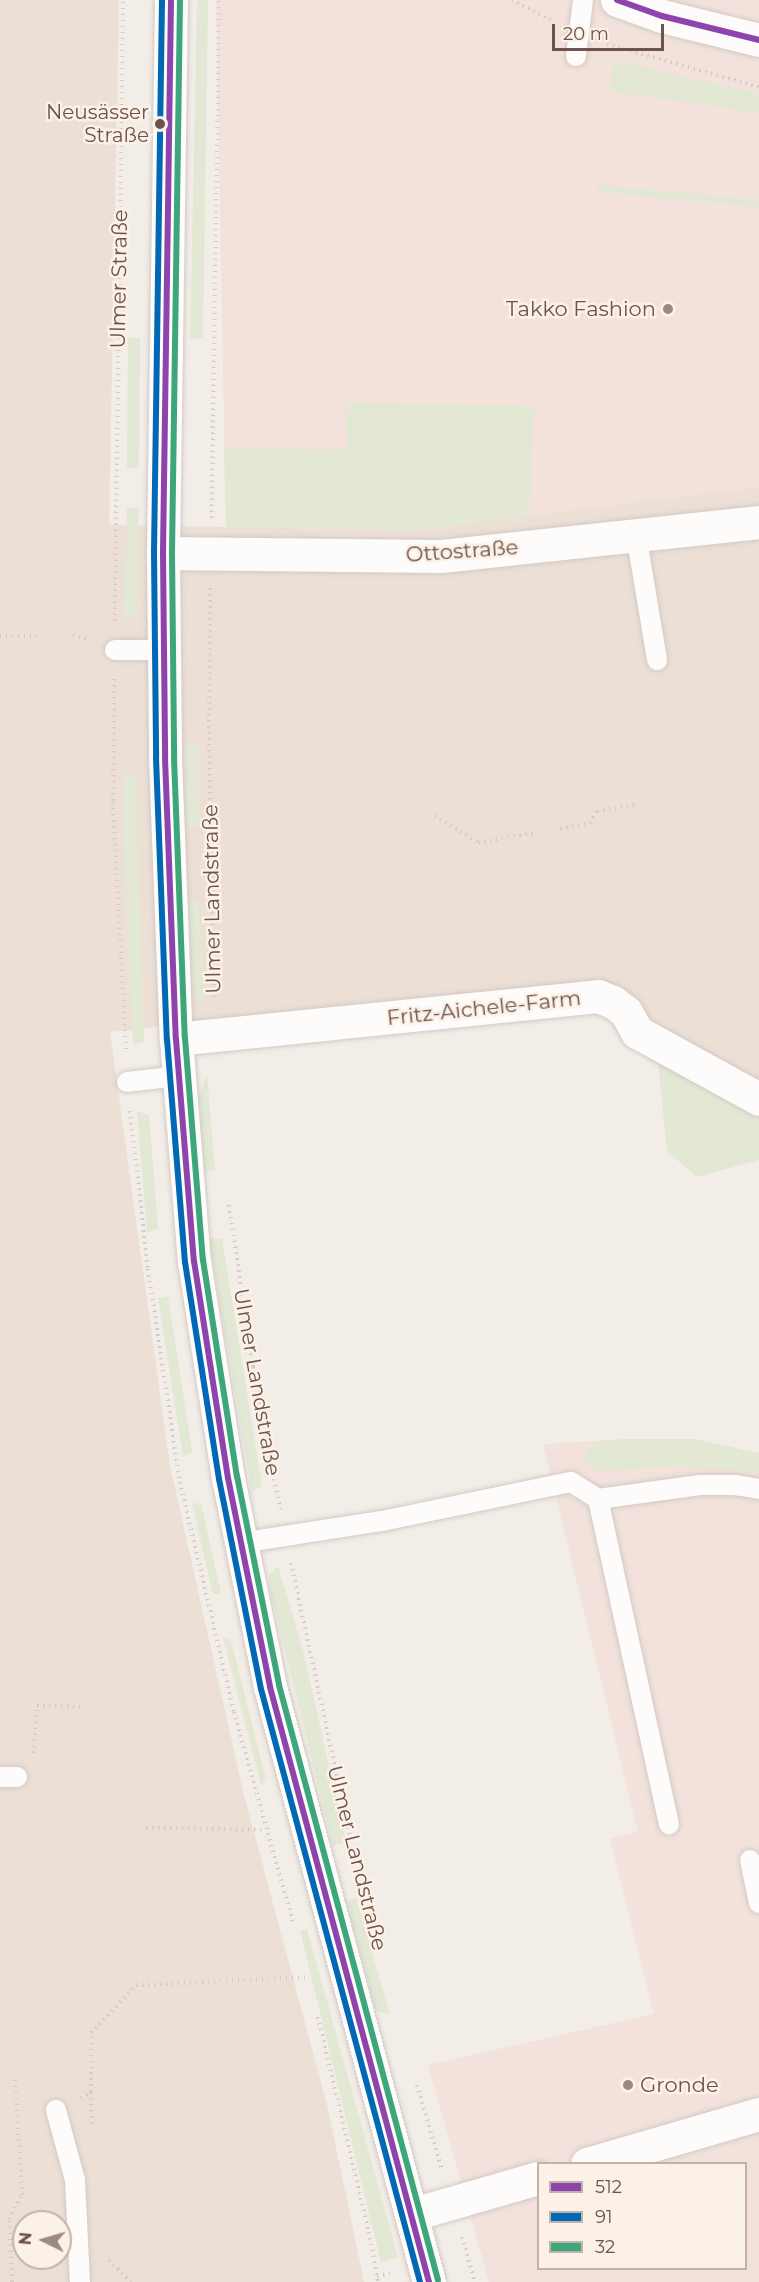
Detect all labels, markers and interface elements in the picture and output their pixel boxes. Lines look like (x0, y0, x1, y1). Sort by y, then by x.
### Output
scale bar (555, 12, 668, 50)
text: 20 m (563, 23, 609, 45)
place label: Neusässer Straße (46, 100, 149, 147)
marker: Neusässer Straße (154, 118, 166, 130)
street label: Ulmer Straße (105, 209, 133, 349)
place label: Takko Fashion (506, 296, 656, 322)
marker: Takko Fashion (661, 302, 675, 316)
street label: Ottostraße (405, 534, 519, 568)
street label: Ulmer Landstraße (198, 804, 226, 994)
street label: Fritz-Aichele-Farm (386, 985, 582, 1031)
street label: Ulmer Landstraße (228, 1286, 286, 1478)
street label: Ulmer Landstraße (322, 1763, 392, 1953)
place label: Gronde (640, 2072, 719, 2098)
marker: Gronde (621, 2078, 635, 2092)
legend (537, 2162, 747, 2270)
text: 512 (595, 2176, 622, 2198)
text: 91 (595, 2206, 612, 2228)
north arrow (12, 2210, 72, 2270)
text: N (16, 2231, 36, 2246)
text: 32 (595, 2236, 615, 2258)

